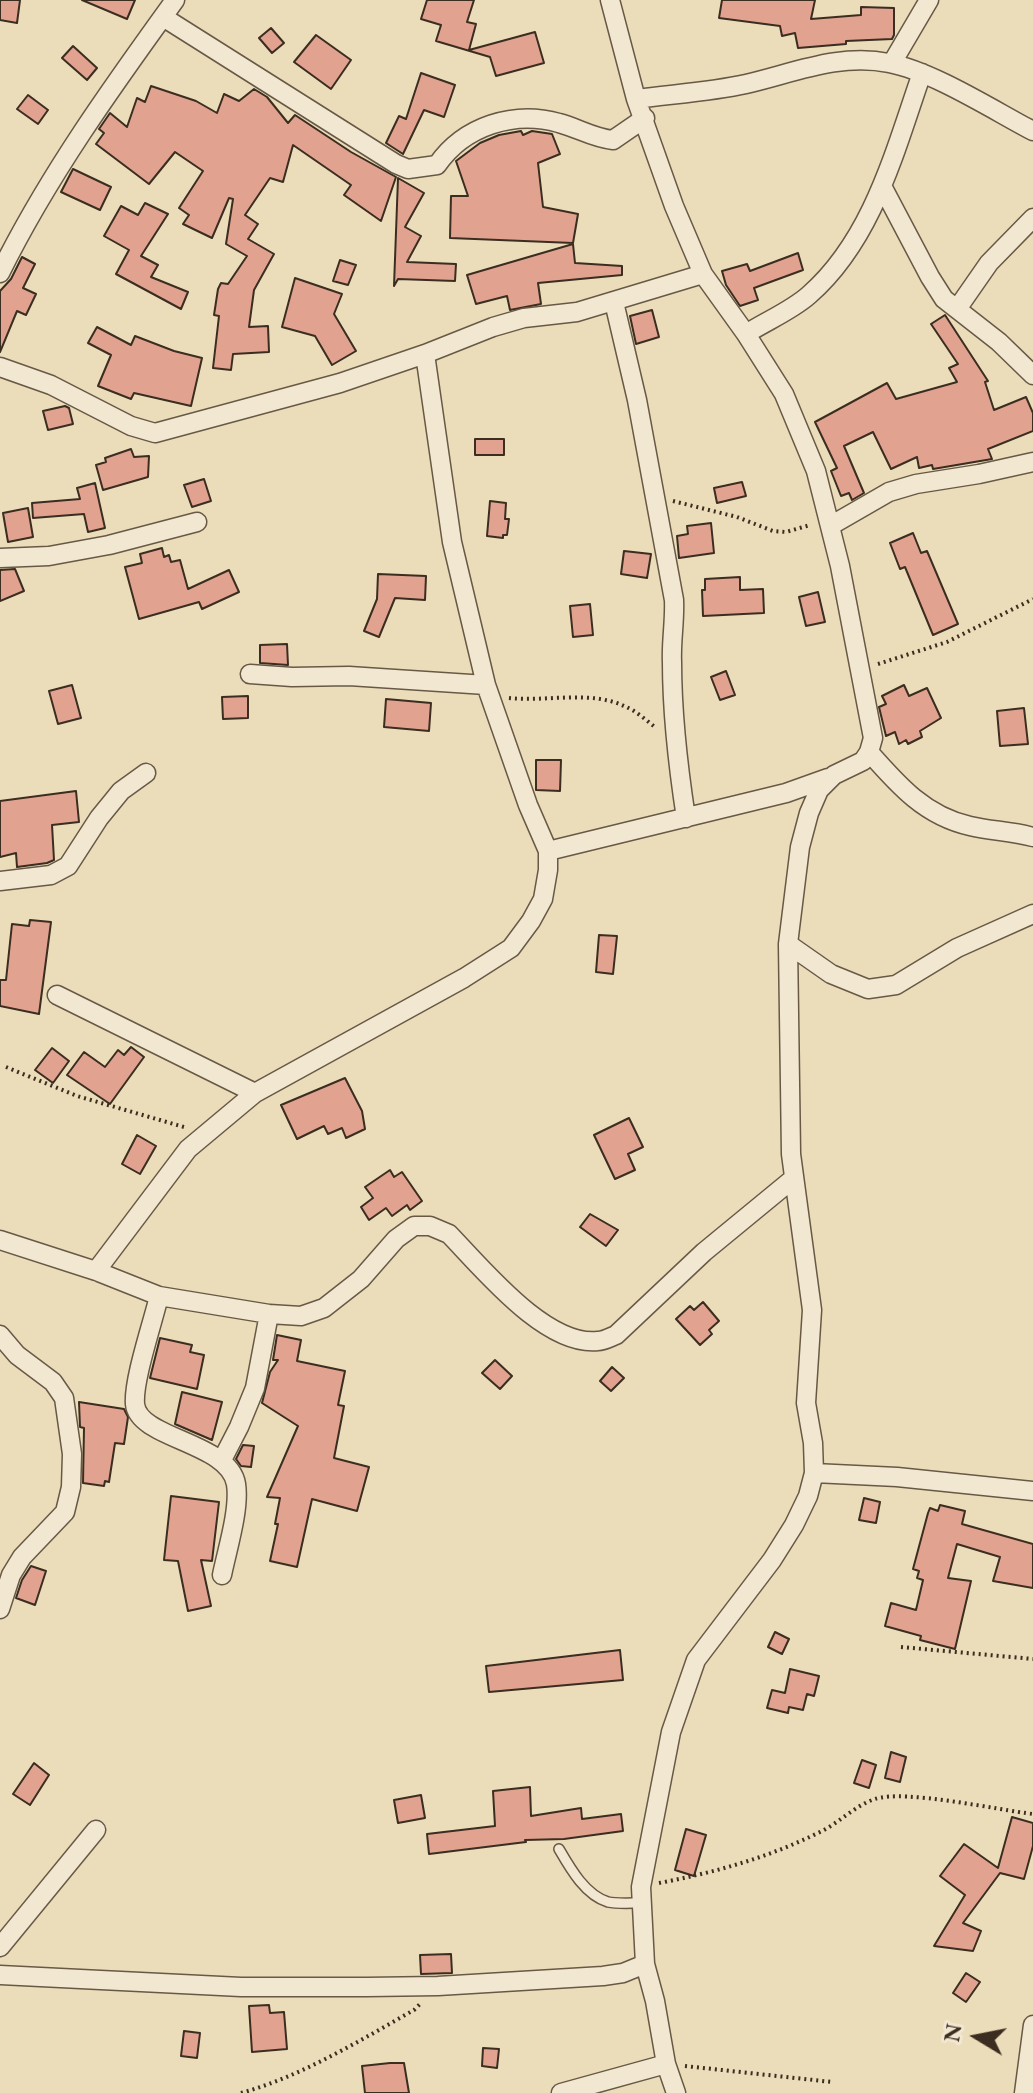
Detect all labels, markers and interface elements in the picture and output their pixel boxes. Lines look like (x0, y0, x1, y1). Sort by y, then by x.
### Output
north arrow (937, 1997, 1017, 2077)
text: N (937, 2021, 969, 2044)

